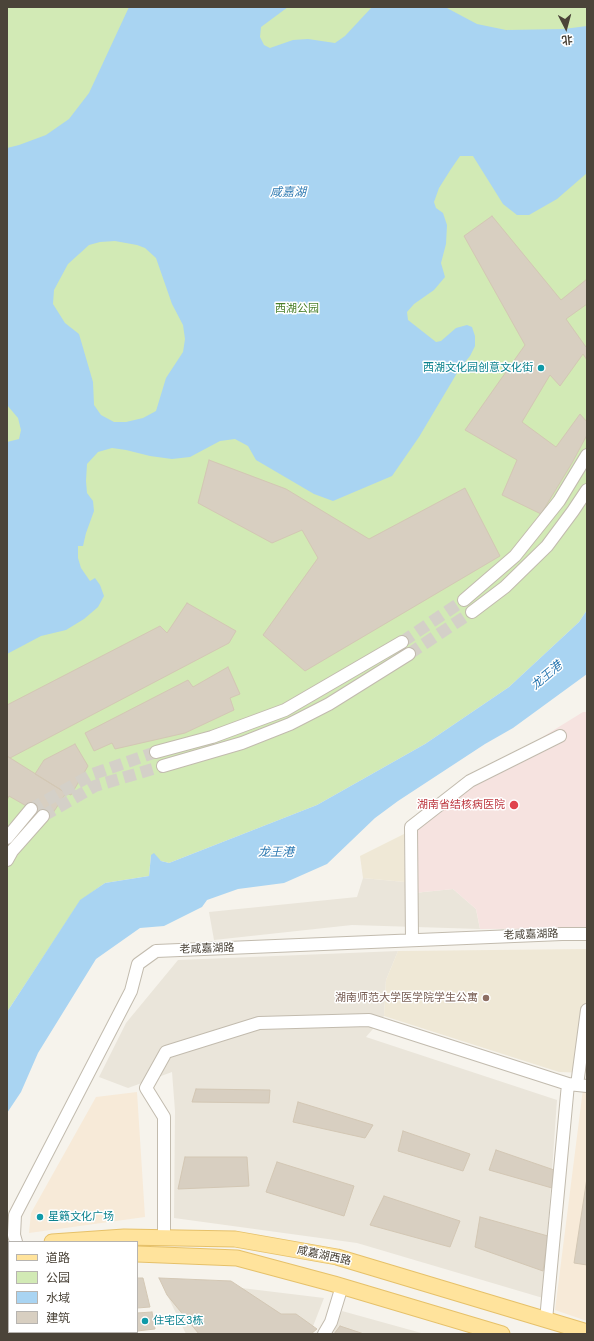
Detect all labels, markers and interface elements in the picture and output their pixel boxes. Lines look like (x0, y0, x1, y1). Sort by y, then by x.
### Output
north arrow (546, 8, 586, 48)
text: 北 (561, 32, 573, 47)
water label: 咸嘉湖 (270, 186, 306, 200)
park label: 西湖公园 (275, 302, 319, 316)
place label: 西湖文化园创意文化街 (423, 361, 533, 375)
marker: 西湖文化园创意文化街 (536, 363, 546, 373)
water label: 龙王港 (529, 659, 565, 693)
place label: 湖南省结核病医院 (417, 798, 505, 812)
marker: 湖南省结核病医院 (508, 799, 520, 811)
water label: 龙王港 (258, 846, 294, 860)
street label: 老咸嘉湖路 (503, 927, 559, 943)
street label: 老咸嘉湖路 (179, 941, 235, 957)
place label: 湖南师范大学医学院学生公寓 (335, 991, 478, 1005)
marker: 湖南师范大学医学院学生公寓 (481, 993, 491, 1003)
place label: 星籁文化广场 (48, 1210, 114, 1224)
marker: 星籁文化广场 (35, 1212, 45, 1222)
legend (8, 1241, 138, 1333)
street label: 咸嘉湖西路 (296, 1244, 352, 1268)
text: 道路 (46, 1250, 70, 1266)
text: 公园 (46, 1270, 70, 1286)
text: 水域 (46, 1290, 70, 1306)
text: 建筑 (46, 1310, 70, 1326)
place label: 住宅区3栋 (153, 1314, 204, 1328)
marker: 住宅区3栋 (140, 1316, 150, 1326)

